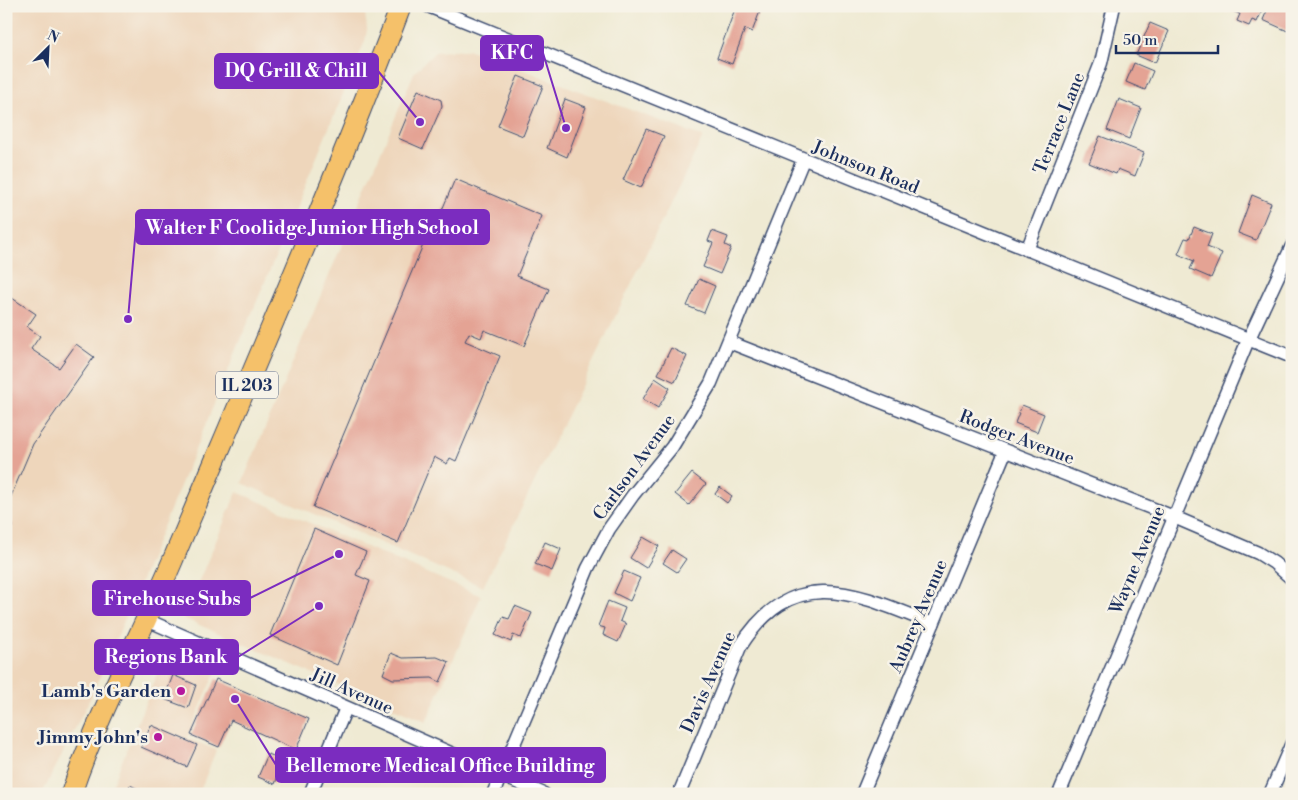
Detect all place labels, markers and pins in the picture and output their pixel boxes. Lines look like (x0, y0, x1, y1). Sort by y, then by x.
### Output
callout: KFC (481, 36, 543, 70)
callout: DQ Grill & Chill (215, 54, 378, 88)
callout: Walter F Coolidge Junior High School (136, 210, 489, 244)
callout: Firehouse Subs (93, 581, 250, 615)
callout: Regions Bank (95, 640, 238, 674)
place label: Lamb's Garden (41, 680, 171, 703)
marker: Lamb's Garden (175, 685, 187, 697)
place label: Jimmy John's (36, 726, 148, 749)
marker: Jimmy John's (152, 731, 164, 743)
callout: Bellemore Medical Office Building (276, 748, 605, 782)

